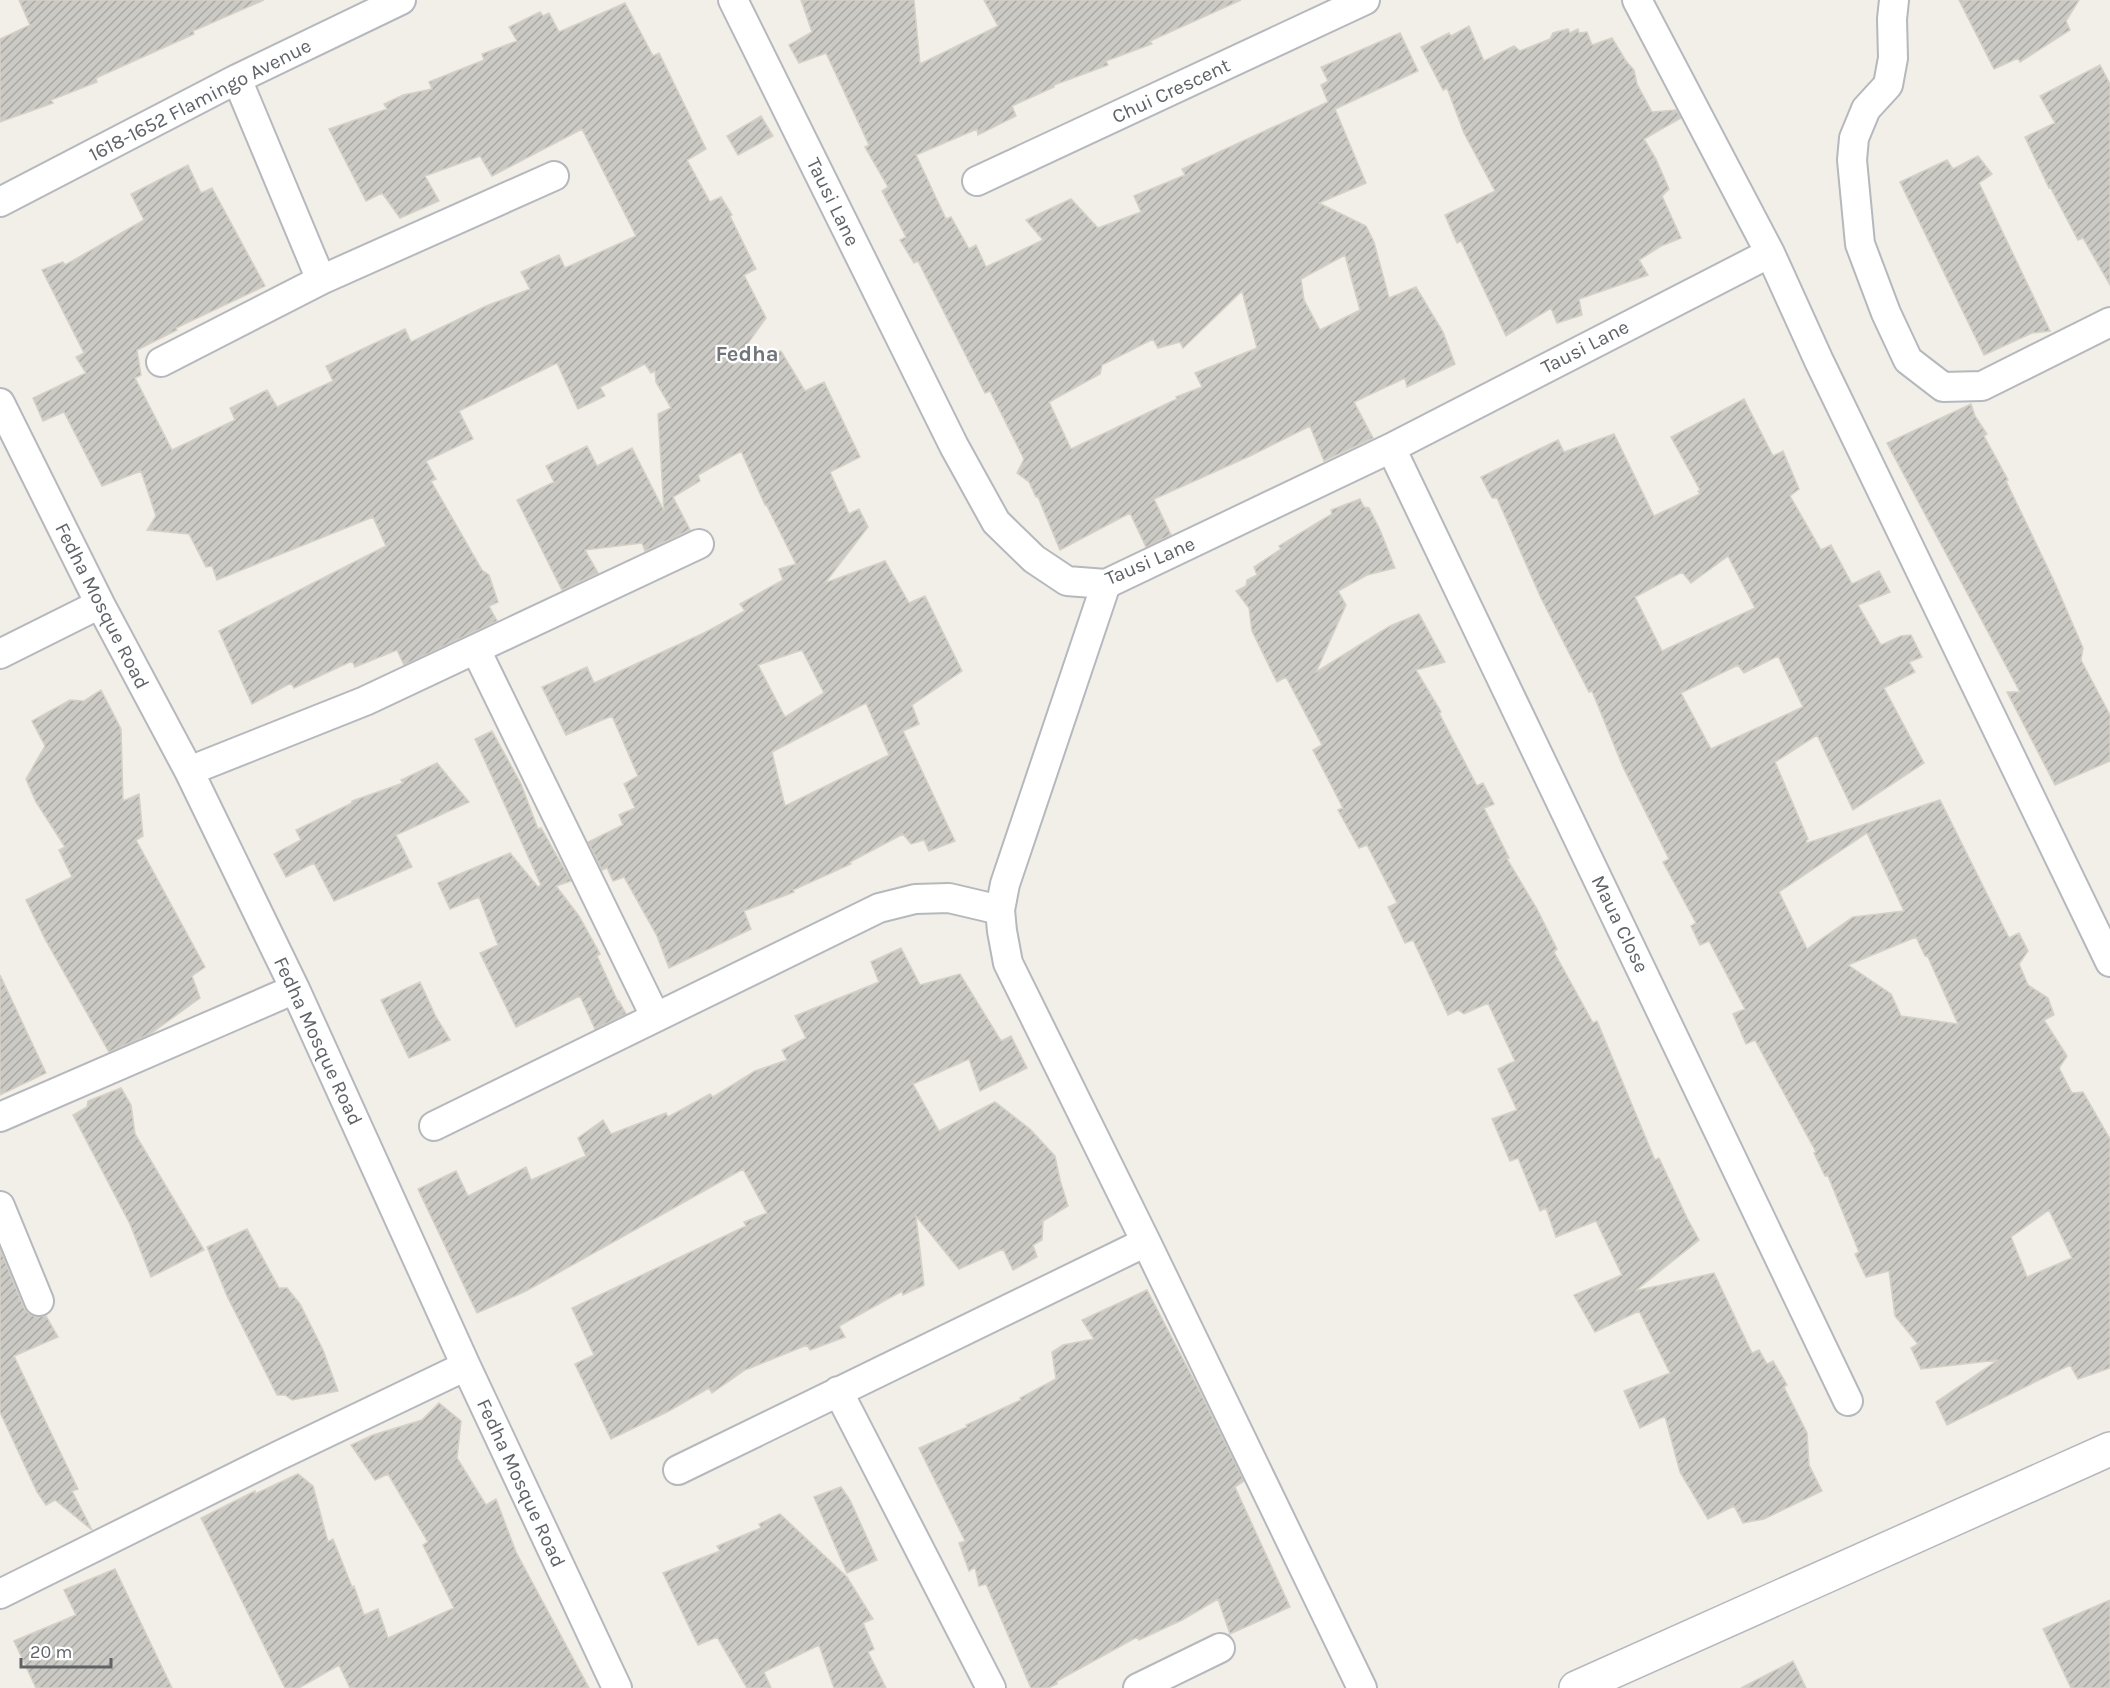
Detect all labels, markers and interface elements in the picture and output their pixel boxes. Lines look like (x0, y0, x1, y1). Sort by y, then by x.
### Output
street label: 1618-1652 Flamingo Avenue (85, 34, 315, 166)
street label: Chui Crescent (1108, 53, 1234, 128)
street label: Tausi Lane (802, 154, 864, 250)
street label: Tausi Lane (1537, 315, 1633, 379)
district label: Fedha (715, 341, 779, 367)
street label: Fedha Mosque Road (50, 519, 154, 693)
street label: Tausi Lane (1102, 532, 1198, 590)
street label: Maua Close (1587, 872, 1653, 976)
street label: Fedha Mosque Road (269, 953, 367, 1129)
street label: Fedha Mosque Road (472, 1395, 570, 1571)
scale bar (21, 1631, 111, 1669)
text: 20 m (30, 1641, 72, 1663)

